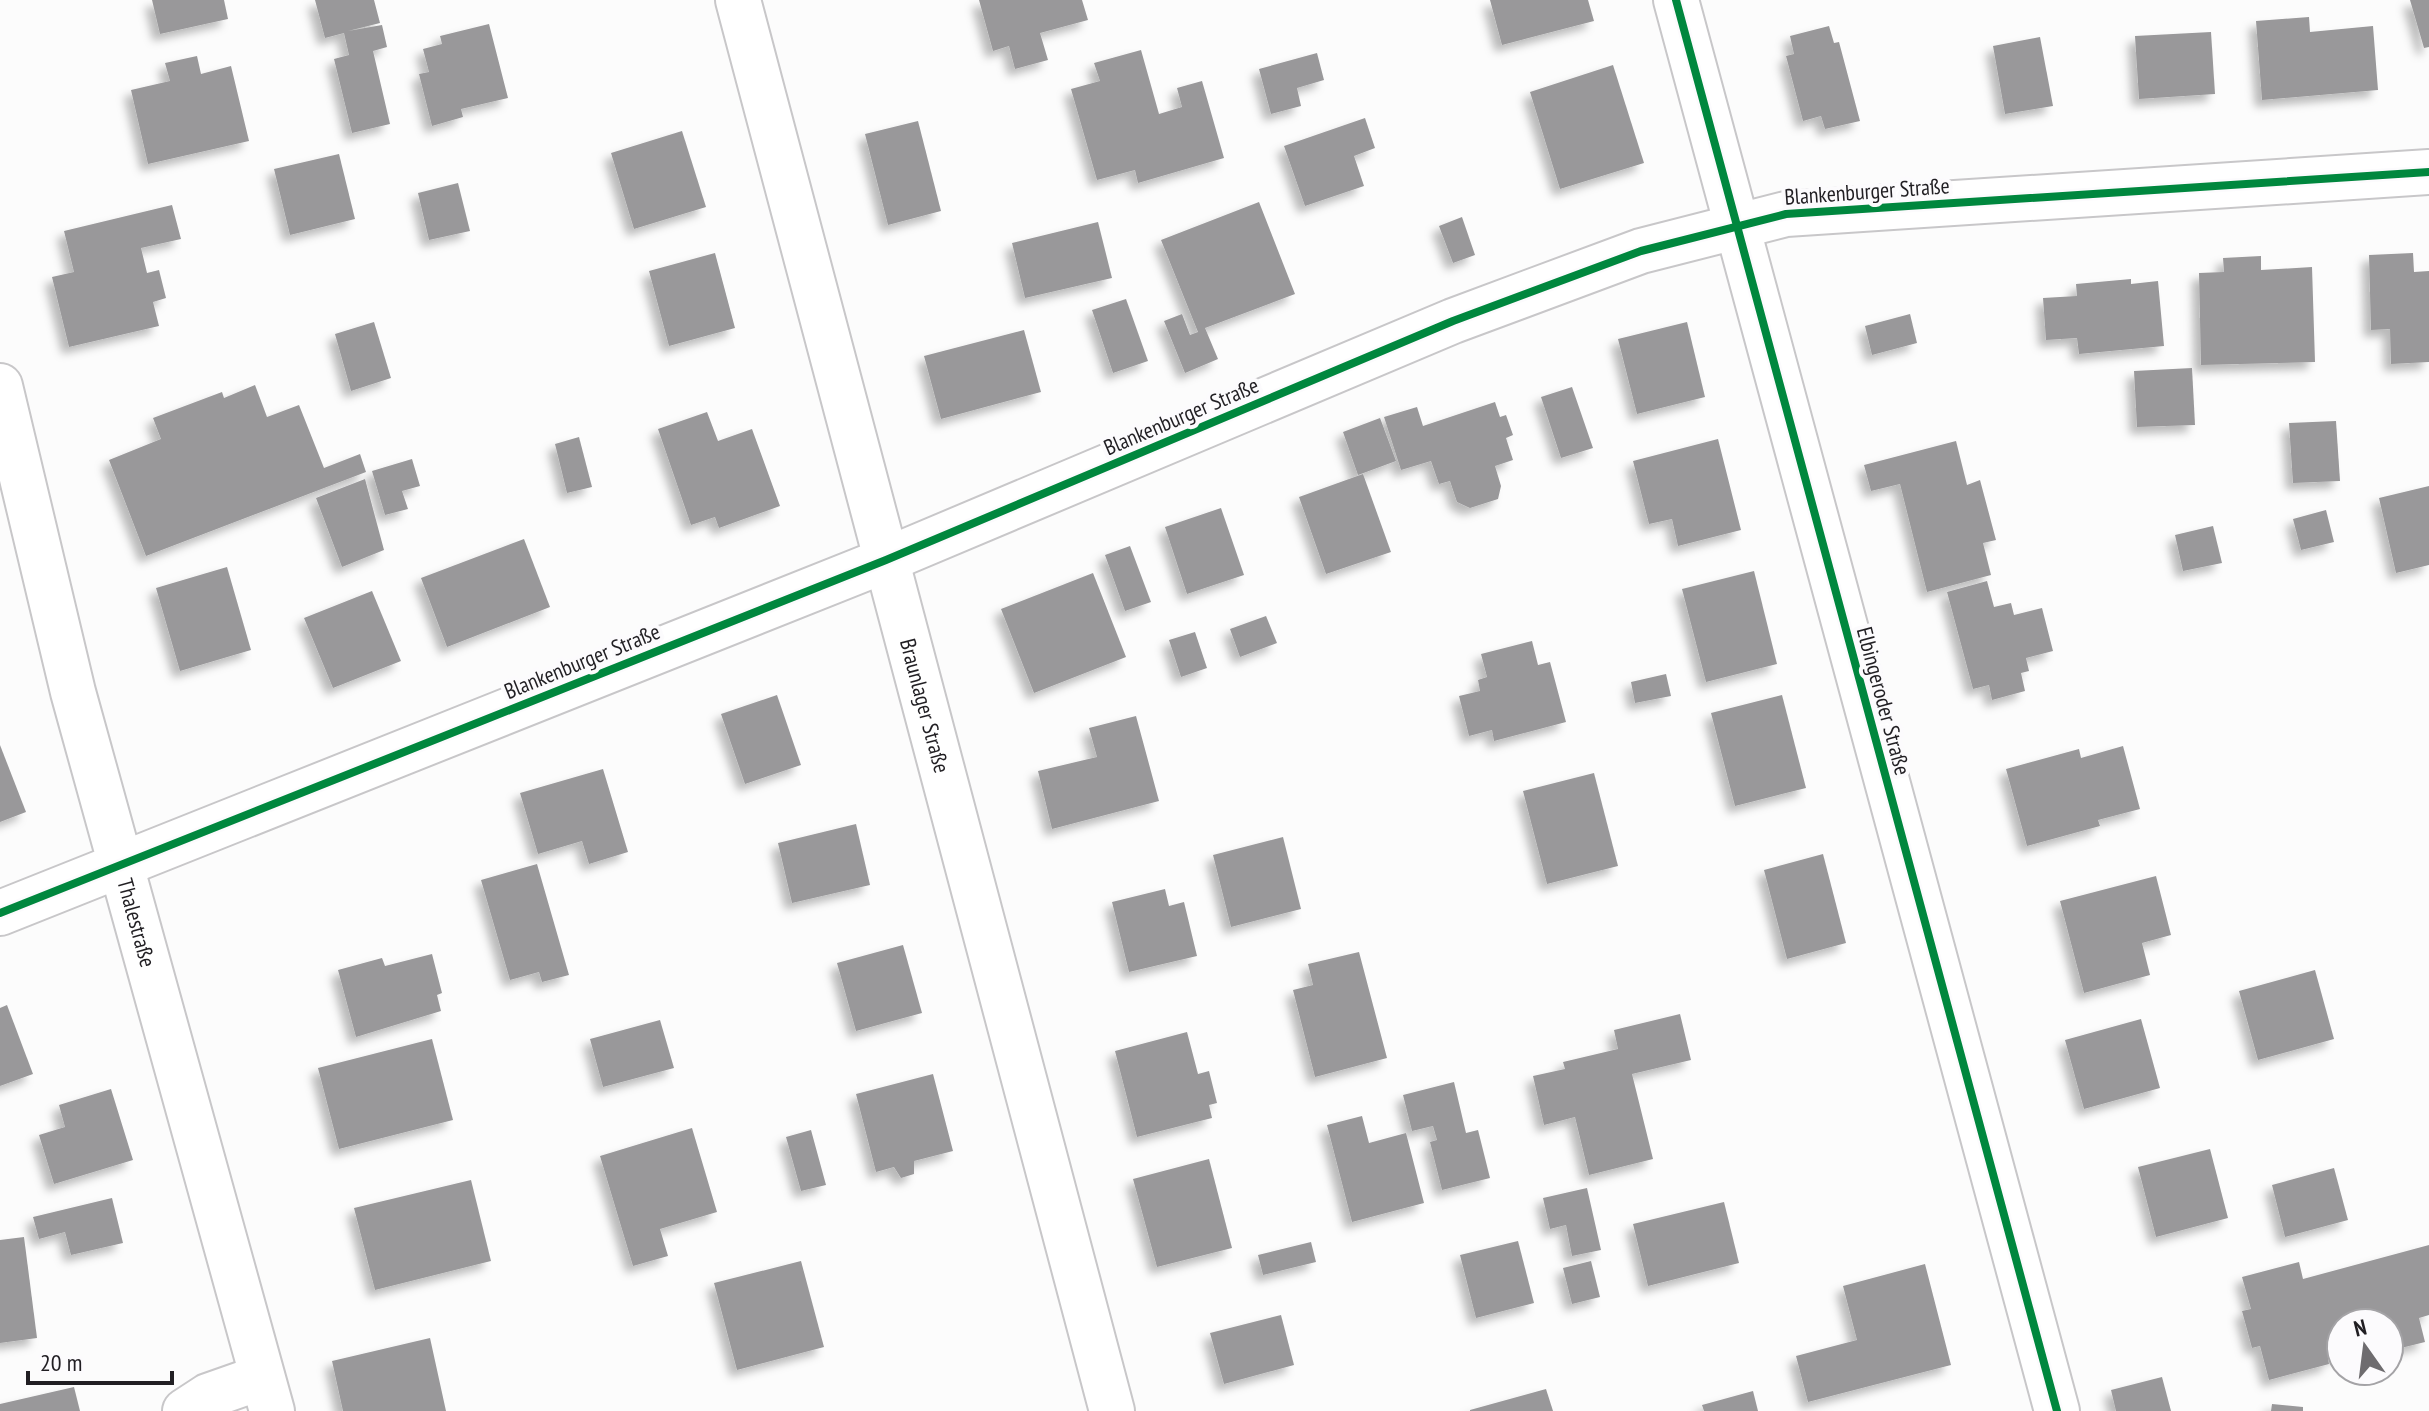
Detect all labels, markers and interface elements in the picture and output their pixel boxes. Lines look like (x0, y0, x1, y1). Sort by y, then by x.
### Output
street label: Blankenburger Straße (1783, 171, 1951, 211)
street label: Blankenburger Straße (1099, 371, 1263, 461)
street label: Blankenburger Straße (500, 617, 664, 705)
street label: Elbingeroder Straße (1851, 624, 1917, 778)
street label: Braunlager Straße (894, 635, 956, 776)
street label: Thalestraße (111, 875, 162, 970)
north arrow (2325, 1307, 2405, 1387)
text: N (2351, 1313, 2369, 1343)
scale bar (28, 1335, 172, 1385)
text: 20 m (40, 1347, 82, 1378)

